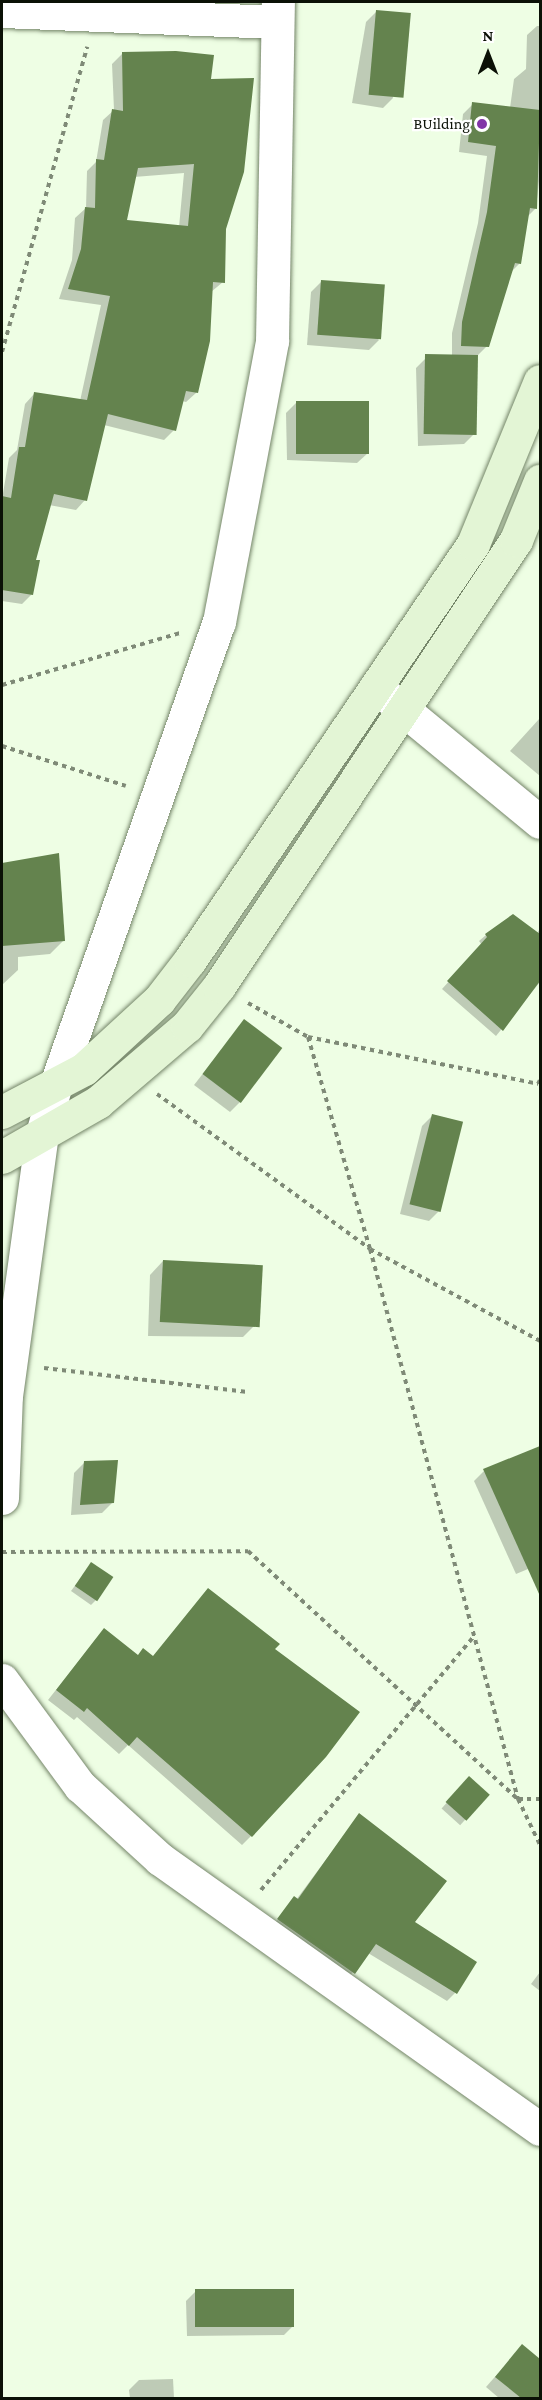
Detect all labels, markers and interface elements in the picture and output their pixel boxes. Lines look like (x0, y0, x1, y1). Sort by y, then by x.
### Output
north arrow (458, 24, 518, 84)
text: N (483, 27, 493, 44)
place label: BUilding (414, 114, 470, 134)
marker: BUilding (475, 117, 489, 131)

